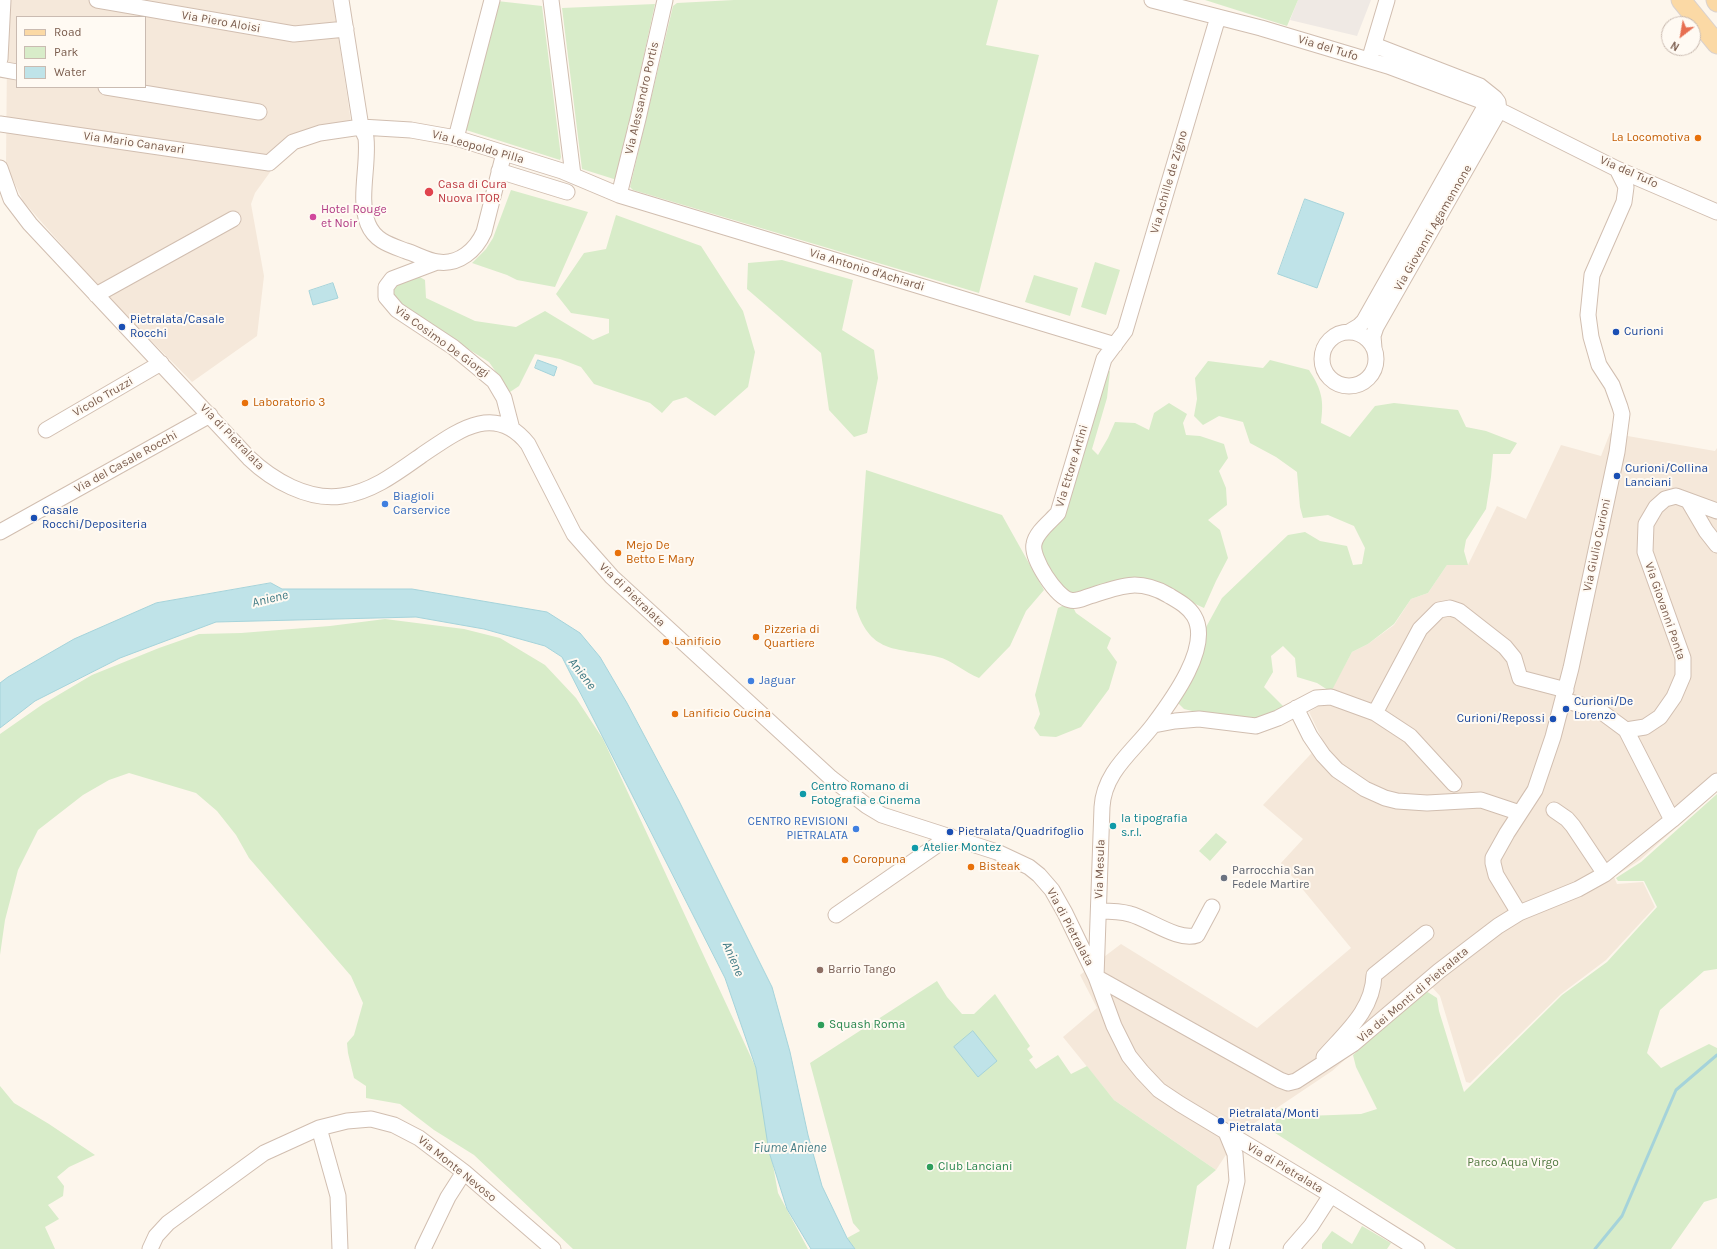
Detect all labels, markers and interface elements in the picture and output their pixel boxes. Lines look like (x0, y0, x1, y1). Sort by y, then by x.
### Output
street label: Via Piero Aloisi (180, 8, 262, 36)
legend (16, 16, 146, 88)
north arrow (1661, 16, 1701, 56)
text: Road (54, 25, 82, 39)
street label: Via del Tufo (1296, 32, 1360, 64)
text: N (1668, 38, 1682, 53)
street label: Via Alessandro Portis (622, 40, 662, 156)
text: Park (54, 45, 78, 59)
text: Water (54, 65, 86, 79)
street label: Via Leopoldo Pilla (430, 127, 526, 167)
street label: Via Mario Canavari (82, 129, 186, 157)
street label: Via Achille de Zigno (1147, 129, 1191, 235)
place label: La Locomotiva (1612, 131, 1690, 145)
marker: La Locomotiva (1693, 133, 1703, 143)
street label: Via del Tufo (1598, 153, 1660, 191)
street label: Via Giovanni Agamennone (1391, 162, 1475, 294)
place label: Casa di Cura Nuova ITOR (438, 178, 507, 206)
marker: Casa di Cura Nuova ITOR (423, 186, 435, 198)
place label: Hotel Rouge et Noir (321, 203, 387, 231)
marker: Hotel Rouge et Noir (308, 212, 318, 222)
street label: Via Antonio d'Achiardi (808, 246, 926, 294)
street label: Via Cosimo De Giorgi (392, 303, 492, 381)
place label: Pietralata/Casale Rocchi (130, 313, 224, 341)
marker: Pietralata/Casale Rocchi (117, 322, 127, 332)
place label: Curioni (1624, 325, 1664, 339)
marker: Curioni (1611, 327, 1621, 337)
street label: Vicolo Truzzi (70, 374, 136, 420)
place label: Laboratorio 3 (253, 396, 325, 410)
marker: Laboratorio 3 (240, 398, 250, 408)
street label: Via di Pietralata (197, 401, 267, 473)
street label: Via Ettore Artini (1053, 423, 1091, 509)
street label: Via del Casale Rocchi (72, 428, 180, 496)
place label: Curioni/Collina Lanciani (1625, 462, 1708, 490)
marker: Curioni/Collina Lanciani (1612, 471, 1622, 481)
place label: Biagioli Carservice (393, 490, 450, 518)
street label: Via Giulio Curioni (1580, 497, 1614, 593)
marker: Biagioli Carservice (380, 499, 390, 509)
place label: Casale Rocchi/Depositeria (42, 504, 147, 532)
marker: Casale Rocchi/Depositeria (29, 513, 39, 523)
place label: Mejo De Betto E Mary (626, 539, 694, 567)
marker: Mejo De Betto E Mary (613, 548, 623, 558)
street label: Via di Pietralata (596, 560, 668, 630)
street label: Via Giovanni Penta (1642, 560, 1688, 662)
water label: Aniene (251, 587, 289, 611)
place label: Pizzeria di Quartiere (764, 623, 820, 651)
marker: Pizzeria di Quartiere (751, 632, 761, 642)
place label: Lanificio (674, 635, 721, 649)
marker: Lanificio (661, 637, 671, 647)
water label: Aniene (565, 655, 599, 693)
place label: Jaguar (759, 674, 795, 688)
marker: Jaguar (746, 676, 756, 686)
place label: Curioni/De Lorenzo (1574, 695, 1633, 723)
marker: Curioni/De Lorenzo (1561, 704, 1571, 714)
place label: Lanificio Cucina (683, 707, 771, 721)
marker: Lanificio Cucina (670, 709, 680, 719)
place label: Curioni/Repossi (1457, 712, 1545, 726)
marker: Curioni/Repossi (1548, 714, 1558, 724)
place label: Centro Romano di Fotografia e Cinema (811, 780, 921, 808)
marker: Centro Romano di Fotografia e Cinema (798, 789, 808, 799)
place label: la tipografia s.r.l. (1121, 812, 1187, 840)
place label: CENTRO REVISIONI PIETRALATA (748, 815, 848, 843)
marker: la tipografia s.r.l. (1108, 821, 1118, 831)
marker: CENTRO REVISIONI PIETRALATA (851, 824, 861, 834)
place label: Pietralata/Quadrifoglio (958, 825, 1084, 839)
marker: Pietralata/Quadrifoglio (945, 827, 955, 837)
street label: Via Mesula (1092, 839, 1108, 899)
place label: Atelier Montez (923, 841, 1001, 855)
marker: Atelier Montez (910, 843, 920, 853)
place label: Coropuna (853, 853, 906, 867)
marker: Coropuna (840, 855, 850, 865)
place label: Bisteak (979, 860, 1020, 874)
marker: Bisteak (966, 862, 976, 872)
place label: Parrocchia San Fedele Martire (1232, 864, 1314, 892)
marker: Parrocchia San Fedele Martire (1219, 873, 1229, 883)
street label: Via di Pietralata (1043, 886, 1097, 968)
water label: Aniene (719, 939, 747, 979)
street label: Via dei Monti di Pietralata (1354, 944, 1472, 1046)
place label: Barrio Tango (828, 963, 896, 977)
marker: Barrio Tango (815, 965, 825, 975)
place label: Squash Roma (829, 1018, 905, 1032)
marker: Squash Roma (816, 1020, 826, 1030)
place label: Pietralata/Monti Pietralata (1229, 1107, 1319, 1135)
marker: Pietralata/Monti Pietralata (1216, 1116, 1226, 1126)
street label: Via Monte Nevoso (415, 1133, 499, 1205)
water label: Fiume Aniene (754, 1140, 826, 1156)
street label: Via di Pietralata (1244, 1140, 1326, 1196)
park label: Parco Aqua Virgo (1467, 1156, 1559, 1170)
place label: Club Lanciani (938, 1160, 1013, 1174)
marker: Club Lanciani (925, 1162, 935, 1172)

